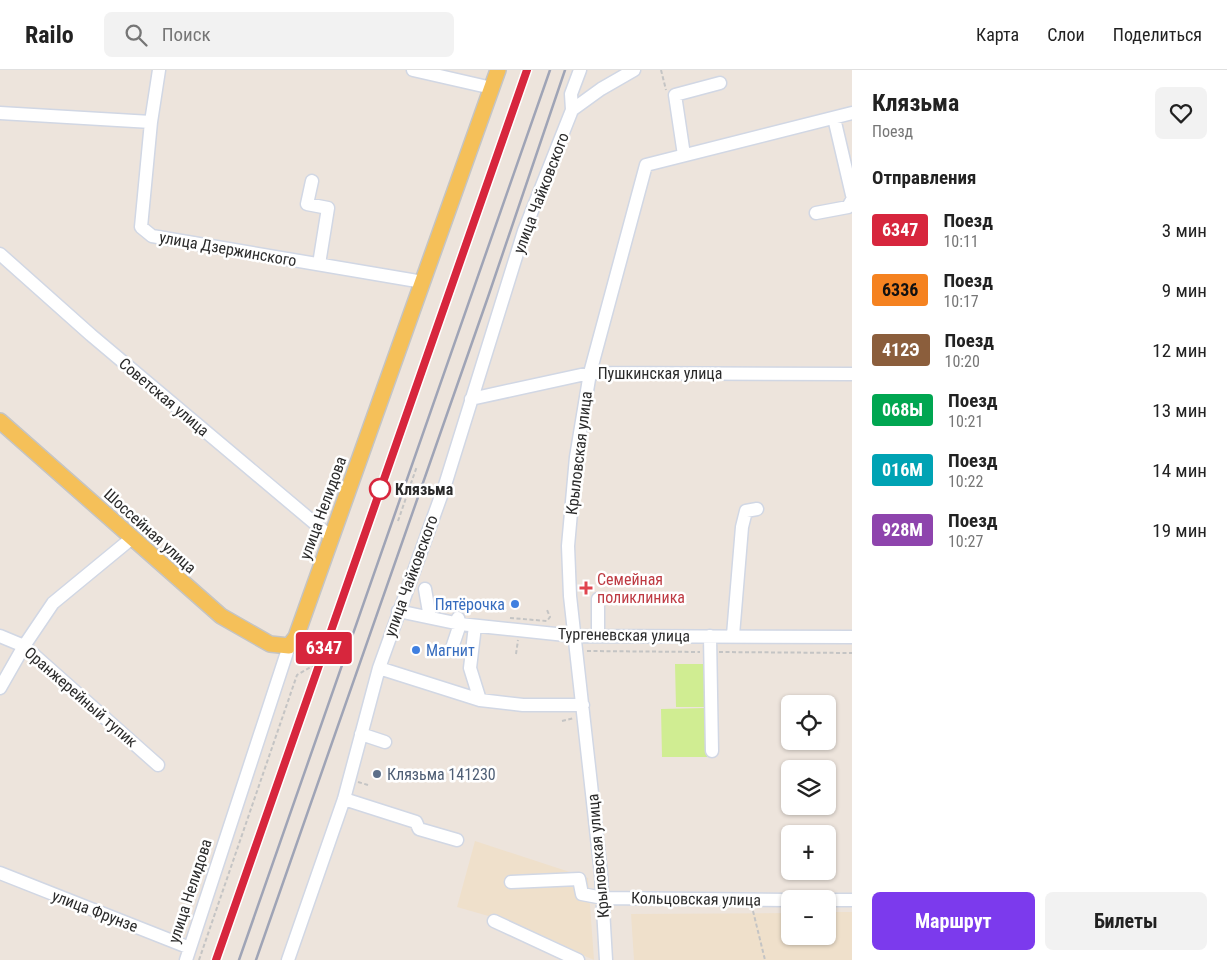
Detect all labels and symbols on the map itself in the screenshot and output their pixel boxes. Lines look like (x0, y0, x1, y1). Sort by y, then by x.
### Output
street label: улица Чайковского (509, 130, 573, 256)
street label: улица Дзержинского (158, 228, 298, 270)
street label: Советская улица (115, 354, 213, 440)
street label: Пушкинская улица (598, 364, 722, 383)
street label: Крыловская улица (562, 390, 596, 516)
street label: улица Нелидова (296, 454, 350, 562)
marker: Клязьма (369, 478, 391, 500)
place label: Клязьма (395, 480, 454, 499)
street label: Шоссейная улица (100, 485, 200, 577)
street label: улица Чайковского (380, 513, 442, 639)
place label: Семейная поликлиника (597, 570, 685, 607)
marker: Семейная поликлиника (579, 581, 593, 595)
place label: Пятёрочка (435, 595, 505, 614)
marker: Пятёрочка (509, 598, 521, 610)
street label: Тургеневская улица (558, 624, 690, 646)
line badge: 6347 (289, 632, 359, 664)
place label: Магнит (426, 641, 475, 660)
street label: Оранжерейный тупик (21, 643, 141, 751)
marker: Магнит (410, 644, 422, 656)
place label: Клязьма 141230 (387, 765, 496, 784)
marker: Клязьма 141230 (371, 768, 383, 780)
street label: Крыловская улица (583, 793, 613, 919)
street label: улица Нелидова (164, 836, 216, 946)
street label: улица Фрунзе (49, 886, 141, 936)
street label: Кольцовская улица (631, 888, 761, 910)

